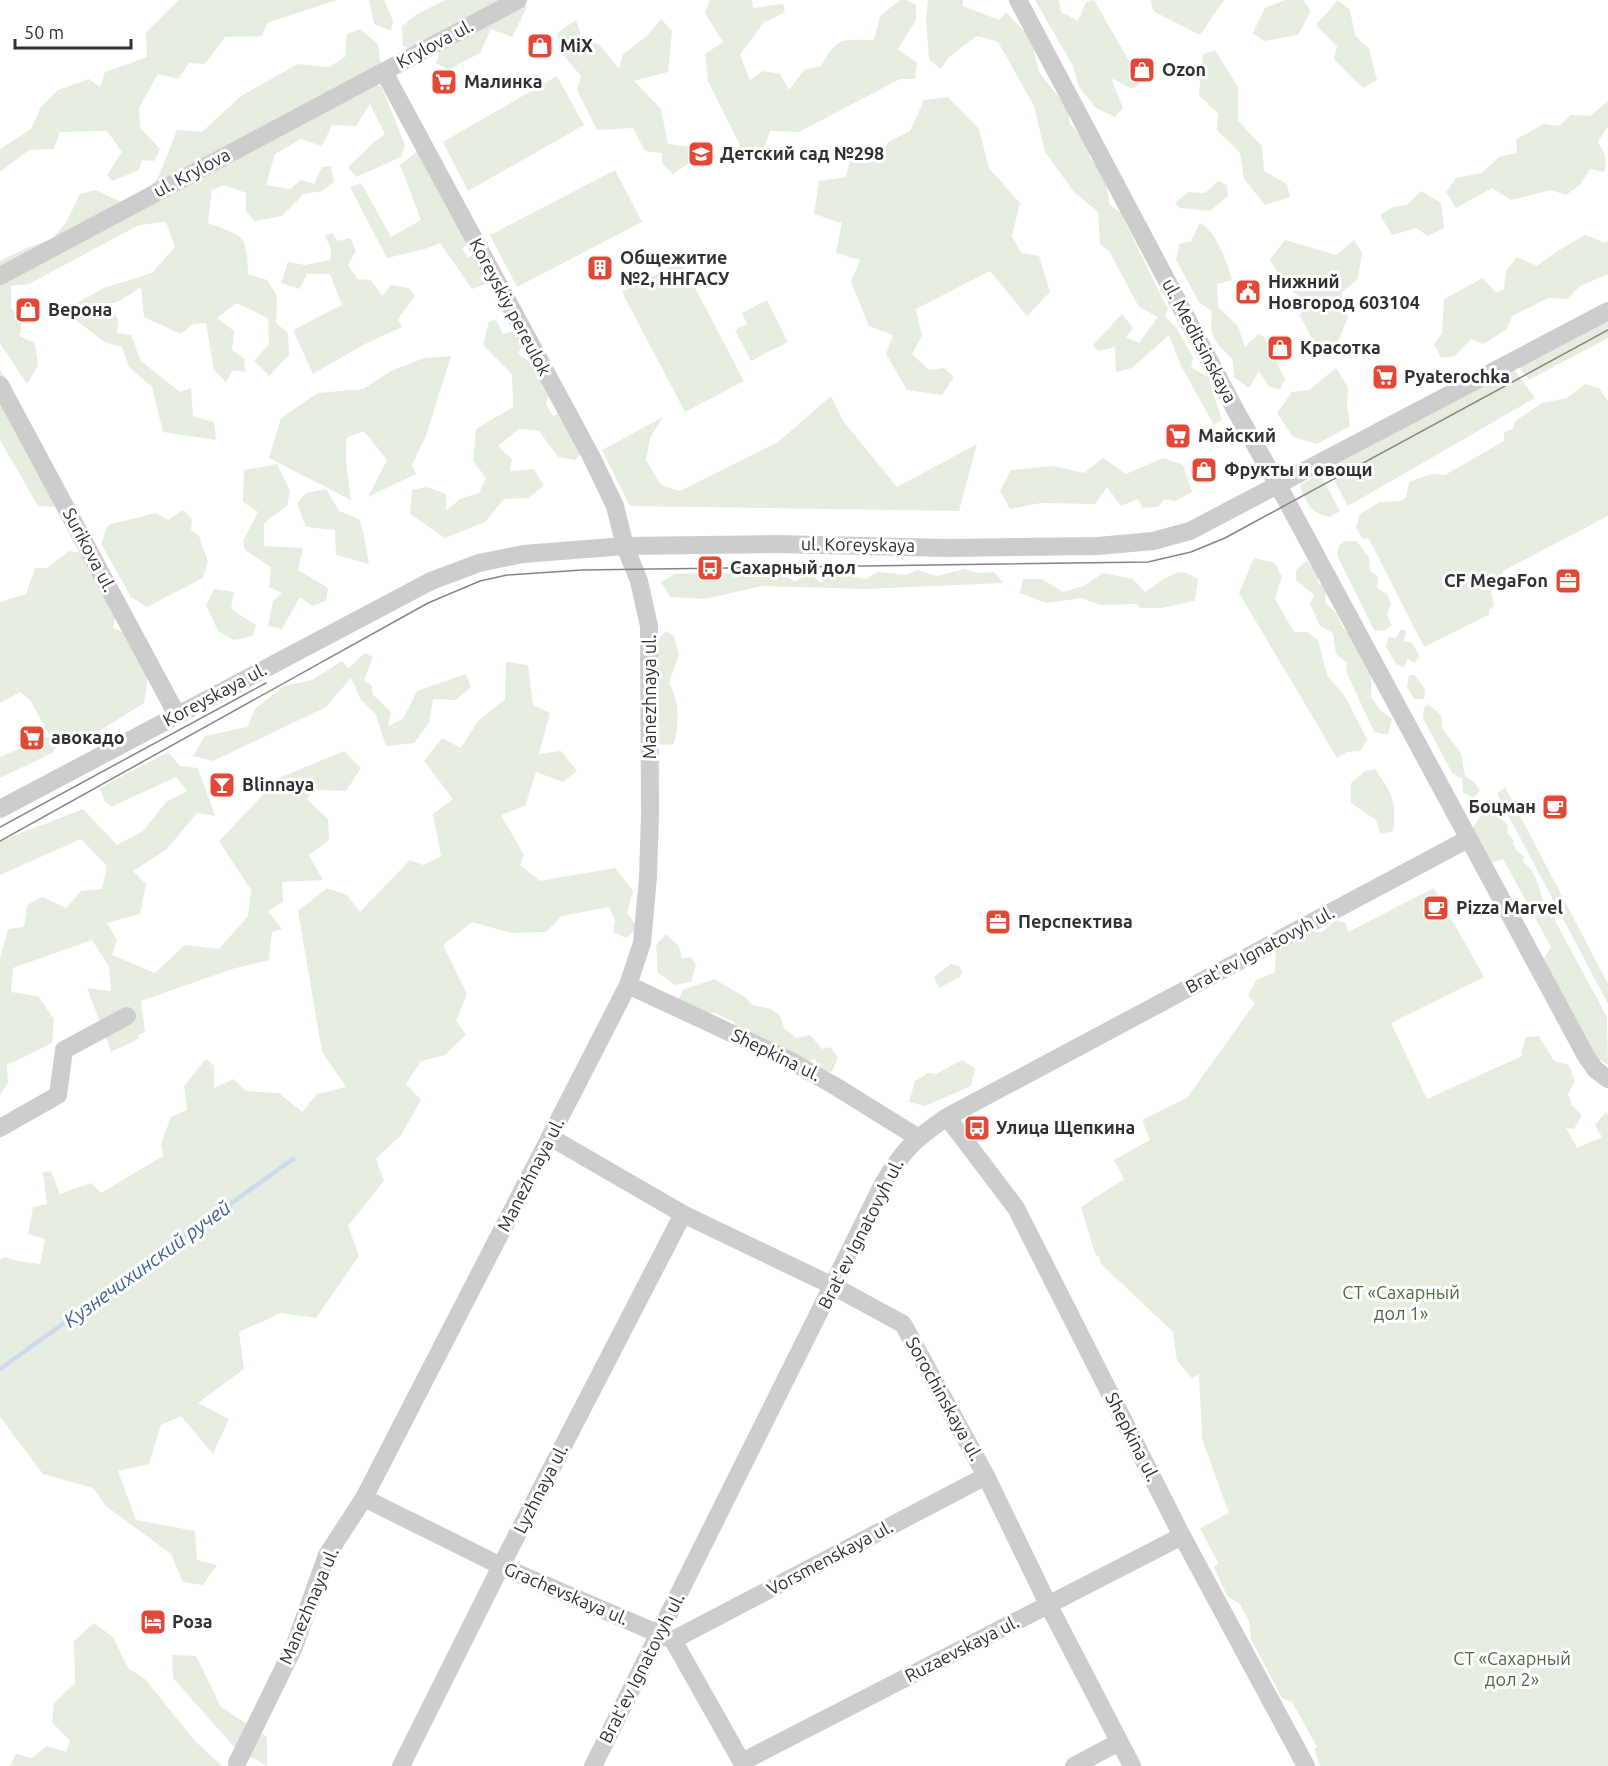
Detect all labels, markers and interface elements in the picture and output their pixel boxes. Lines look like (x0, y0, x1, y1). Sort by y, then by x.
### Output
scale bar (15, 12, 130, 50)
street label: Krylova ul. (393, 15, 476, 72)
text: 50 m (24, 22, 64, 42)
shop icon: MiX (525, 31, 555, 61)
place label: MiX (560, 35, 593, 55)
shop icon: Ozon (1127, 55, 1157, 85)
place label: Ozon (1162, 59, 1206, 79)
supermarket icon: Малинка (429, 67, 459, 97)
place label: Малинка (464, 71, 542, 91)
school or university icon: Детский сад №298 (686, 139, 716, 169)
place label: Детский сад №298 (720, 143, 884, 163)
street label: ul. Krylova (150, 144, 233, 201)
street label: Koreyskiy pereulok (466, 234, 556, 379)
place label: Общежитие №2, ННГАСУ (620, 247, 730, 288)
building icon: Общежитие №2, ННГАСУ (585, 253, 615, 283)
place label: Нижний Новгород 603104 (1268, 271, 1420, 312)
street label: ul. Meditsinskaya (1159, 275, 1241, 406)
public building icon: Нижний Новгород 603104 (1233, 277, 1263, 307)
shop icon: Верона (13, 295, 43, 325)
place label: Верона (48, 299, 112, 319)
shop icon: Красотка (1265, 333, 1295, 363)
place label: Красотка (1300, 337, 1381, 357)
supermarket icon: Pyaterochka (1370, 362, 1400, 392)
place label: Pyaterochka (1404, 366, 1510, 386)
supermarket icon: Майский (1163, 421, 1193, 451)
place label: Майский (1198, 425, 1276, 445)
shop icon: Фрукты и овощи (1189, 455, 1219, 485)
place label: Фрукты и овощи (1224, 459, 1373, 479)
street label: Surikova ul. (60, 504, 120, 595)
street label: ul. Koreyskaya (801, 533, 915, 555)
bus stop icon: Сахарный дол (695, 553, 725, 583)
place label: Сахарный дол (730, 557, 856, 577)
office icon: CF MegaFon (1553, 566, 1583, 596)
place label: CF MegaFon (1444, 570, 1548, 590)
street label: Manezhnaya ul. (639, 635, 659, 759)
street label: Koreyskaya ul. (159, 658, 270, 730)
supermarket icon: авокадо (17, 723, 47, 753)
place label: авокадо (51, 727, 125, 747)
bar icon: Blinnaya (207, 770, 237, 800)
place label: Blinnaya (242, 774, 314, 794)
cafe icon: Боцман (1540, 792, 1570, 822)
place label: Боцман (1469, 796, 1536, 816)
cafe icon: Pizza Marvel (1421, 893, 1451, 923)
place label: Pizza Marvel (1456, 897, 1563, 917)
street label: Brat'ev Ignatovyh ul. (1182, 901, 1337, 997)
office icon: Перспектива (983, 907, 1013, 937)
place label: Перспектива (1018, 911, 1133, 931)
street label: Shepkina ul. (729, 1024, 824, 1084)
bus stop icon: Улица Щепкина (962, 1113, 992, 1143)
street label: Manezhnaya ul. (493, 1114, 567, 1235)
place label: Улица Щепкина (996, 1117, 1135, 1137)
street label: Brat'ev Ignatovyh ul. (814, 1155, 907, 1312)
water label: Кузнечихинский ручей (59, 1195, 235, 1332)
park label: СТ «Сахарный дол 1» (1342, 1282, 1460, 1323)
street label: Sorochinskaya ul. (903, 1333, 987, 1464)
street label: Shepkina ul. (1102, 1389, 1164, 1484)
street label: Lyzhnaya ul. (509, 1441, 571, 1536)
street label: Vorsmenskaya ul. (763, 1516, 896, 1599)
street label: Manezhnaya ul. (275, 1544, 342, 1667)
street label: Grachevskaya ul. (501, 1558, 632, 1628)
street label: Brat'ev Ignatovyh ul. (595, 1589, 688, 1746)
hotel icon: Роза (138, 1607, 168, 1637)
place label: Роза (172, 1611, 213, 1631)
street label: Ruzaevskaya ul. (901, 1611, 1022, 1685)
park label: СТ «Сахарный дол 2» (1453, 1648, 1571, 1689)

